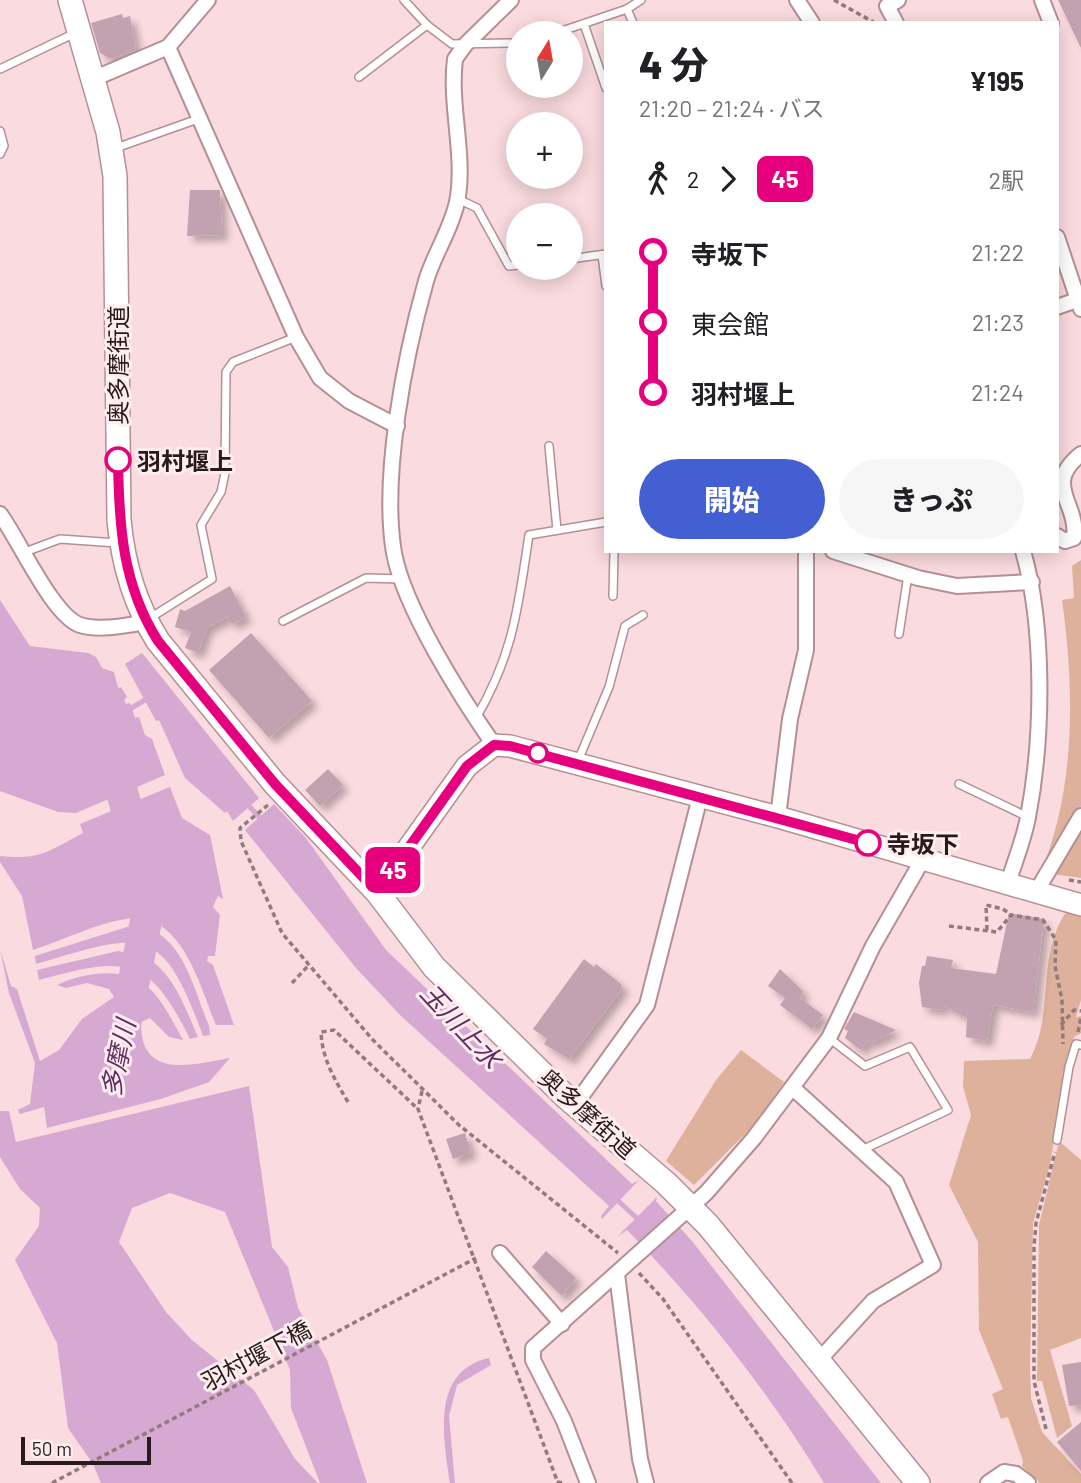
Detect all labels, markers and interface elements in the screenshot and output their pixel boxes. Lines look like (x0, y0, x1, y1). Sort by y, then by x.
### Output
north arrow (506, 21, 583, 98)
map controls (506, 21, 583, 280)
text: 4 分 (639, 41, 708, 87)
text: ¥195 (969, 65, 1024, 96)
text: 21:20 – 21:24 · バス (639, 94, 825, 122)
button: + (506, 112, 583, 189)
icon: walk (639, 160, 677, 198)
icon: forward (709, 160, 747, 198)
text: 45 (771, 164, 799, 193)
text: 2 (687, 165, 699, 193)
text: 2駅 (989, 166, 1024, 194)
button: − (506, 203, 583, 280)
text: 寺坂下 (691, 238, 769, 269)
text: 21:22 (971, 238, 1024, 266)
street label: 奥多摩街道 (103, 305, 132, 425)
text: 東会館 (691, 308, 769, 339)
text: 21:23 (972, 308, 1024, 336)
text: 羽村堰上 (691, 378, 795, 409)
text: 21:24 (971, 378, 1024, 406)
place label: 羽村堰上 (137, 446, 233, 475)
marker: 羽村堰上 (105, 447, 131, 473)
button: 開始 (639, 459, 825, 539)
button: きっぷ (839, 459, 1024, 539)
unlabelled marker (528, 743, 548, 763)
place label: 寺坂下 (887, 829, 959, 858)
marker: 寺坂下 (855, 830, 881, 856)
line badge: 45 (362, 847, 424, 893)
text: 45 (379, 855, 407, 884)
water label: 玉川上水 (415, 976, 511, 1076)
water label: 多摩川 (94, 1014, 141, 1099)
street label: 奥多摩街道 (534, 1062, 642, 1164)
street label: 羽村堰下橋 (196, 1314, 316, 1396)
scale bar (21, 1434, 150, 1466)
text: 50 m (32, 1437, 72, 1460)

